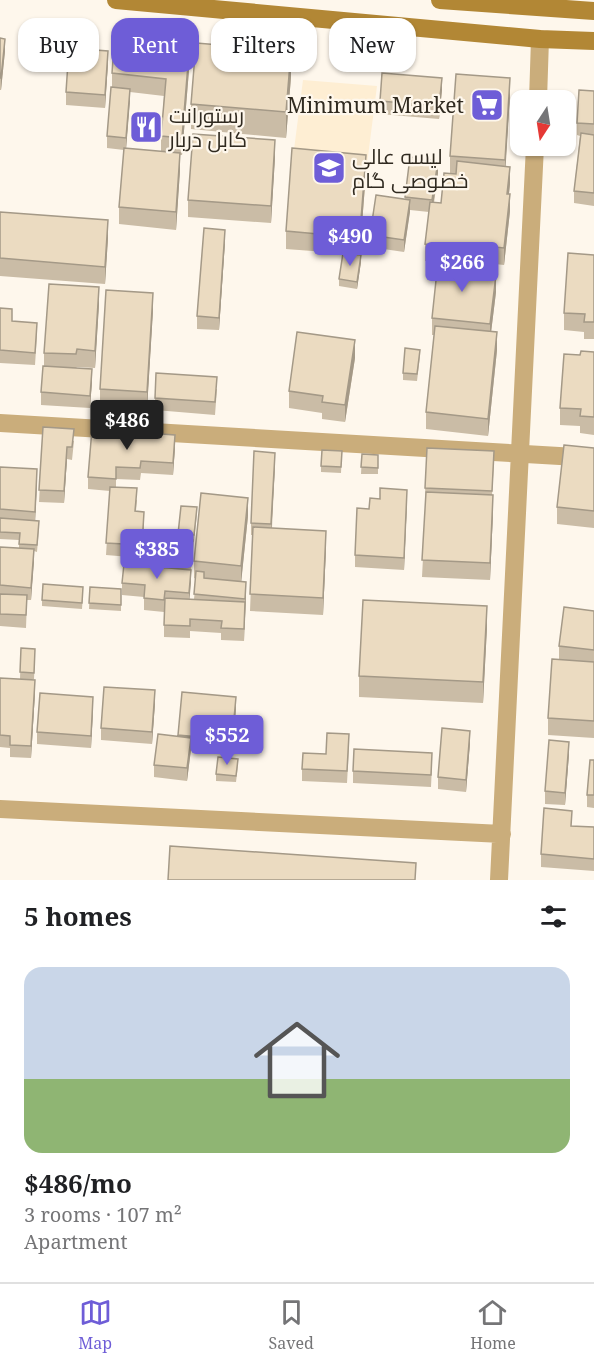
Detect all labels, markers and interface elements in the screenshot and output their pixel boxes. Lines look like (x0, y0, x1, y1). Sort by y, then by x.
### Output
chip: Buy (18, 18, 99, 72)
chip: Rent (111, 18, 199, 72)
chip: Filters (211, 18, 317, 72)
chip: New (329, 18, 416, 72)
supermarket icon: Minimum Market (469, 87, 505, 123)
north arrow (510, 90, 576, 156)
map controls (510, 90, 576, 156)
place label: Minimum Market (287, 91, 464, 119)
place label: رستورانت کابل دربار (168, 101, 247, 153)
restaurant icon: رستورانت کابل دربار (128, 109, 164, 145)
place label: لیسه عالی خصوصی گام (352, 142, 468, 195)
school or university icon: لیسه عالی خصوصی گام (311, 150, 347, 186)
pin: $490 (314, 216, 386, 267)
text: $490 (327, 222, 373, 249)
pin: $266 (426, 242, 498, 293)
text: $266 (439, 248, 485, 275)
pin: $486 (91, 400, 163, 451)
text: $486 (104, 406, 150, 433)
pin: $385 (121, 529, 193, 580)
text: $385 (134, 535, 180, 562)
pin: $552 (191, 715, 263, 766)
text: $552 (204, 721, 250, 748)
text: 5 homes (24, 898, 132, 934)
icon: filters (537, 900, 570, 933)
icon: home (243, 1006, 351, 1114)
text: $486/mo (24, 1165, 132, 1201)
text: 3 rooms · 107 m² (24, 1201, 182, 1228)
text: Apartment (24, 1228, 128, 1255)
tab: Map (78, 1296, 112, 1354)
tab: Saved (268, 1296, 314, 1354)
tab: Home (470, 1296, 516, 1354)

